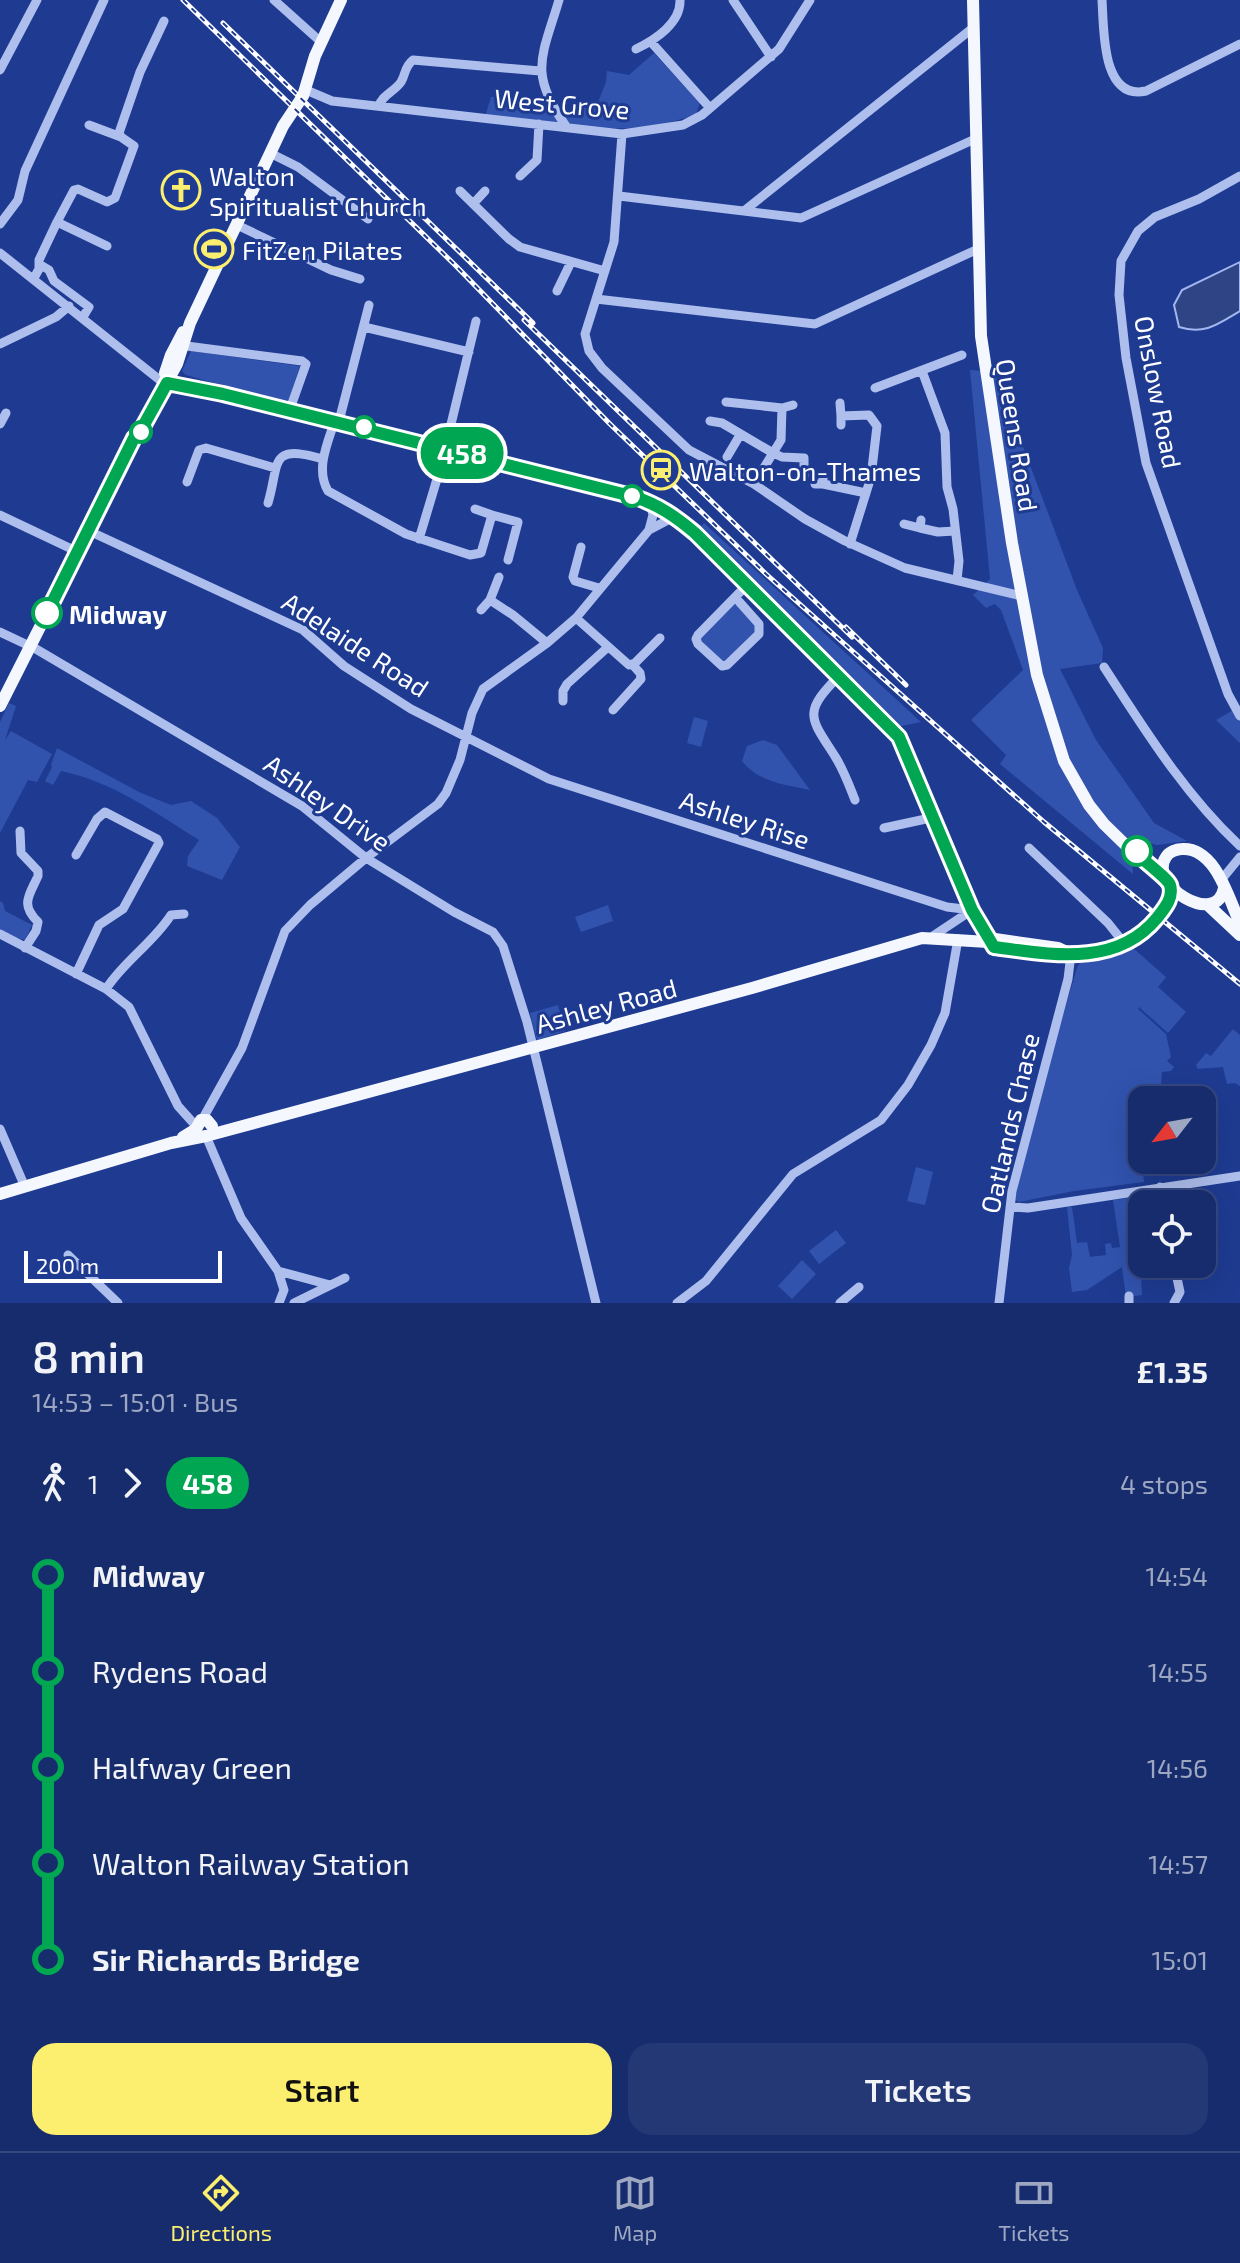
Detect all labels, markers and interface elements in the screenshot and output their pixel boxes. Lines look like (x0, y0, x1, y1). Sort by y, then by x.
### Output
street label: West Grove (493, 82, 631, 124)
place label: Walton Spiritualist Church (209, 160, 427, 221)
church icon: Walton Spiritualist Church (160, 169, 202, 211)
sports icon: FitZen Pilates (193, 228, 235, 270)
place label: FitZen Pilates (242, 234, 403, 265)
street label: Onslow Road (1129, 313, 1189, 471)
street label: Queens Road (991, 356, 1045, 514)
unlabelled marker (353, 416, 375, 438)
unlabelled marker (130, 421, 152, 443)
line badge: 458 (416, 427, 508, 479)
text: 458 (437, 436, 487, 470)
station icon: Walton-on-Thames (640, 449, 682, 491)
place label: Walton-on-Thames (689, 455, 921, 486)
unlabelled marker (621, 485, 643, 507)
street label: Adelaide Road (277, 585, 435, 703)
marker: Midway (32, 598, 62, 628)
place label: Midway (69, 598, 167, 630)
street label: Ashley Drive (259, 747, 397, 857)
street label: Ashley Rise (676, 783, 814, 855)
unlabelled marker (1122, 836, 1152, 866)
street label: Ashley Road (532, 971, 680, 1039)
street label: Oatlands Chase (973, 1030, 1045, 1216)
north arrow (1128, 1086, 1216, 1174)
map controls (1128, 1086, 1216, 1278)
button: locate (1128, 1190, 1216, 1278)
scale bar (24, 1247, 222, 1283)
text: 200 m (36, 1252, 99, 1278)
text: 8 min (32, 1329, 145, 1382)
text: £1.35 (1137, 1353, 1208, 1389)
text: 14:53 – 15:01 · Bus (32, 1386, 238, 1417)
icon: walk (32, 1461, 76, 1505)
icon: forward (110, 1461, 154, 1505)
text: 458 (182, 1466, 233, 1500)
text: 1 (88, 1468, 98, 1499)
text: 4 stops (1120, 1468, 1208, 1499)
text: Midway (92, 1557, 205, 1593)
text: 14:54 (1146, 1560, 1208, 1591)
text: Rydens Road (92, 1653, 268, 1689)
text: 14:55 (1148, 1656, 1208, 1687)
text: Halfway Green (92, 1749, 292, 1785)
text: 14:56 (1147, 1752, 1208, 1783)
text: Walton Railway Station (92, 1845, 410, 1881)
text: 14:57 (1148, 1848, 1208, 1879)
text: Sir Richards Bridge (92, 1941, 360, 1977)
text: 15:01 (1152, 1944, 1208, 1975)
button: Start (32, 2043, 612, 2135)
button: Tickets (628, 2043, 1208, 2135)
tab: Directions (171, 2171, 272, 2245)
tab: Map (613, 2171, 657, 2245)
tab: Tickets (998, 2171, 1069, 2245)

